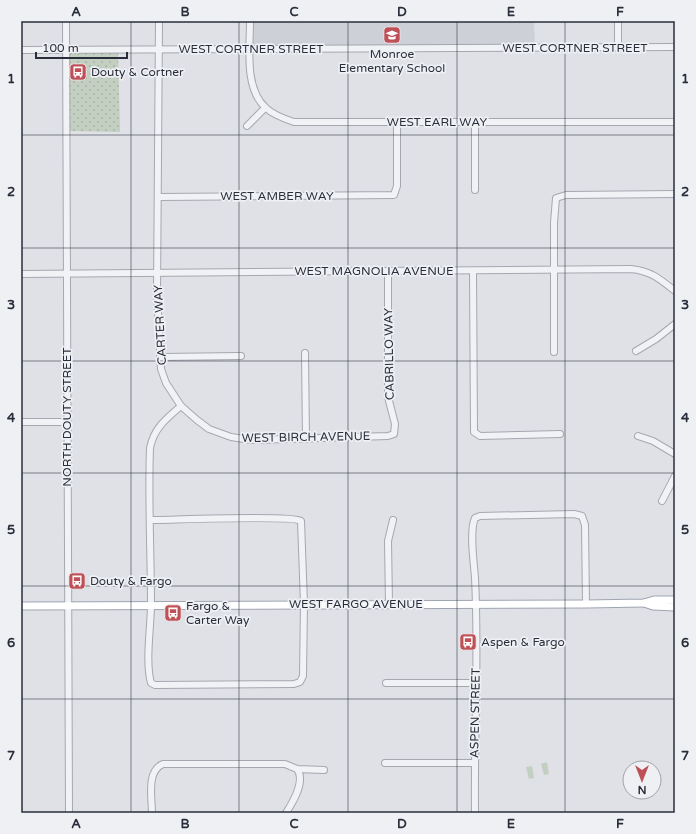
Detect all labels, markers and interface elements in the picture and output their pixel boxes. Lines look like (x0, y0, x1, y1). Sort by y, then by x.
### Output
text: A (71, 4, 81, 20)
text: B (180, 4, 190, 20)
text: C (289, 4, 299, 20)
text: D (397, 4, 407, 20)
text: E (507, 4, 515, 20)
text: F (616, 4, 624, 20)
school or university icon: Monroe Elementary School (382, 25, 402, 45)
scale bar (36, 34, 127, 60)
text: 100 m (42, 41, 79, 55)
street label: WEST CORTNER STREET (502, 41, 648, 55)
street label: WEST CORTNER STREET (178, 42, 324, 56)
place label: Monroe Elementary School (339, 47, 445, 75)
bus stop icon: Douty & Cortner (68, 62, 88, 82)
place label: Douty & Cortner (91, 65, 184, 79)
text: 1 (7, 71, 15, 87)
text: 1 (681, 71, 689, 87)
street label: WEST EARL WAY (387, 115, 488, 129)
text: 2 (7, 184, 15, 200)
text: 2 (681, 184, 689, 200)
street label: WEST AMBER WAY (220, 189, 334, 203)
street label: WEST MAGNOLIA AVENUE (294, 264, 454, 278)
street label: CARTER WAY (151, 284, 169, 366)
text: 3 (7, 297, 15, 313)
text: 3 (681, 297, 689, 313)
street label: CABRILLO WAY (381, 307, 397, 400)
street label: NORTH DOUTY STREET (60, 347, 74, 487)
text: 4 (7, 410, 16, 426)
text: 4 (681, 410, 690, 426)
street label: WEST BIRCH AVENUE (242, 429, 371, 445)
text: 5 (7, 522, 15, 538)
text: 5 (681, 522, 689, 538)
bus stop icon: Douty & Fargo (67, 571, 87, 591)
place label: Douty & Fargo (90, 574, 172, 588)
street label: WEST FARGO AVENUE (289, 597, 423, 611)
place label: Fargo & Carter Way (186, 599, 250, 627)
bus stop icon: Fargo & Carter Way (163, 603, 183, 623)
bus stop icon: Aspen & Fargo (458, 632, 478, 652)
text: 6 (7, 635, 15, 651)
place label: Aspen & Fargo (481, 635, 565, 649)
text: 6 (681, 635, 689, 651)
street label: ASPEN STREET (467, 667, 483, 758)
text: 7 (7, 748, 15, 764)
text: 7 (681, 748, 689, 764)
north arrow (622, 760, 662, 800)
text: N (638, 783, 646, 796)
text: A (71, 816, 81, 832)
text: B (180, 816, 190, 832)
text: C (289, 816, 299, 832)
text: D (397, 816, 407, 832)
text: E (507, 816, 515, 832)
text: F (616, 816, 624, 832)

